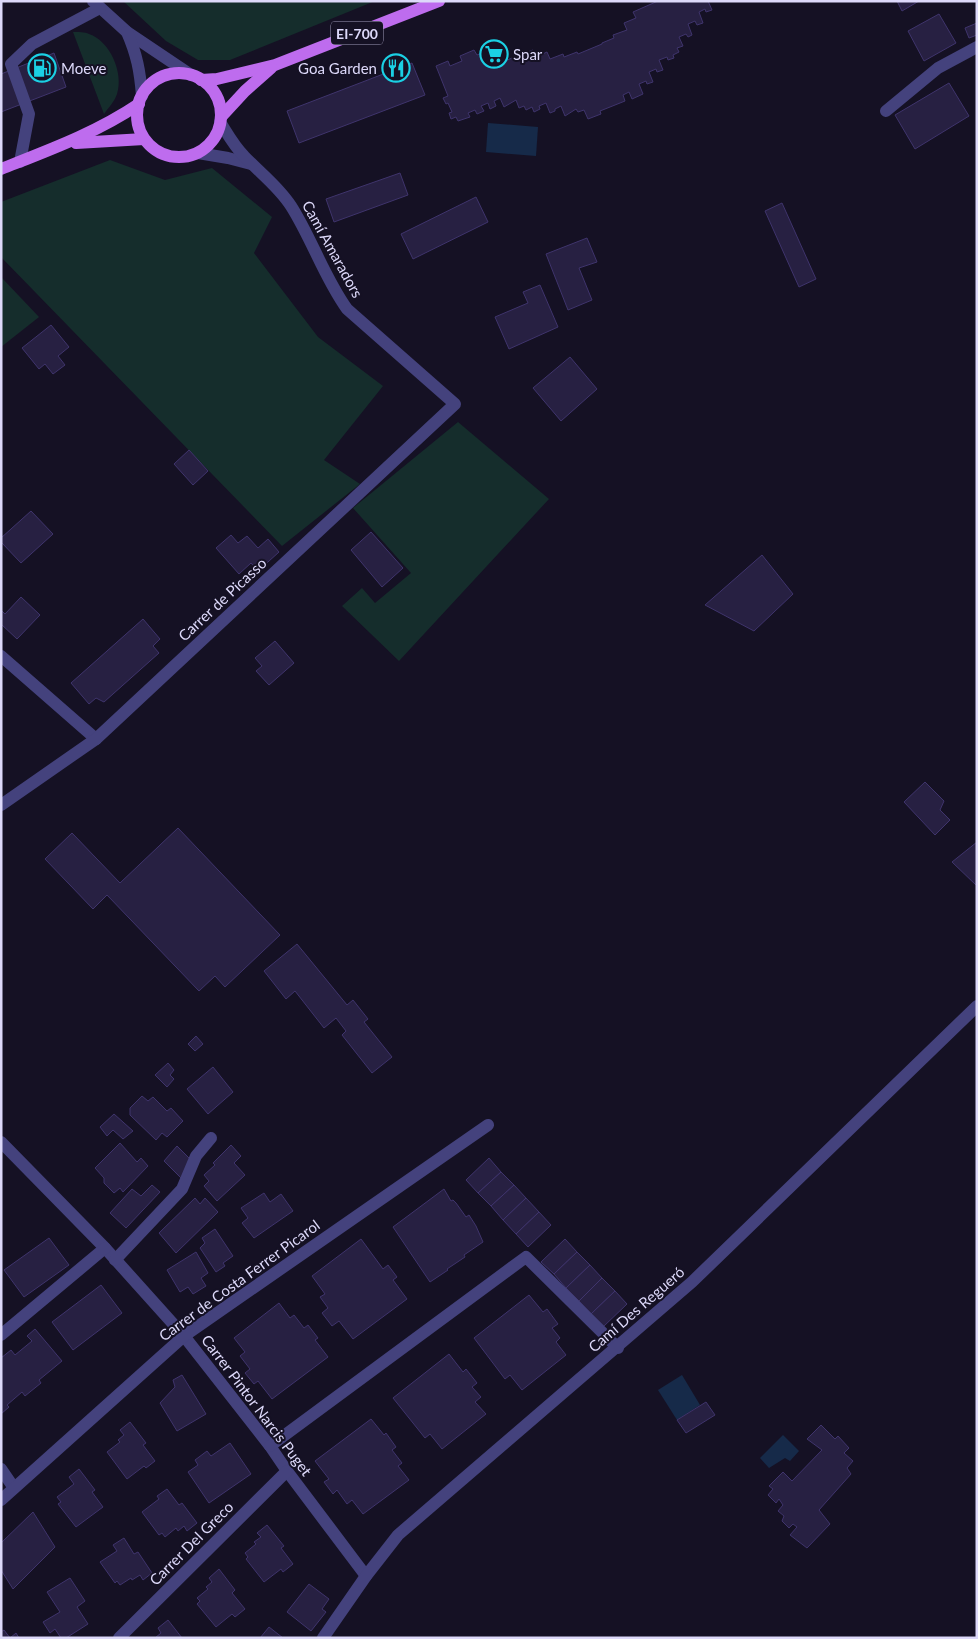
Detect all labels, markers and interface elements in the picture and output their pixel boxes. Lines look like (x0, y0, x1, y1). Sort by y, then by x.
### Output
road number: EI-700 (331, 22, 383, 44)
supermarket icon: Spar (479, 39, 509, 69)
place label: Spar (513, 45, 543, 63)
fuel station icon: Moeve (27, 53, 57, 83)
restaurant icon: Goa Garden (381, 53, 411, 83)
place label: Moeve (61, 59, 106, 77)
place label: Goa Garden (298, 59, 377, 77)
street label: Camí Amaradors (299, 197, 367, 301)
street label: Carrer de Picasso (174, 554, 270, 644)
street label: Carrer de Costa Ferrer Picarol (155, 1216, 323, 1344)
street label: Camí Des Regueró (584, 1262, 688, 1356)
street label: Carrer Pintor Narcis Puget (198, 1331, 316, 1480)
street label: Carrer Del Greco (145, 1497, 237, 1589)

